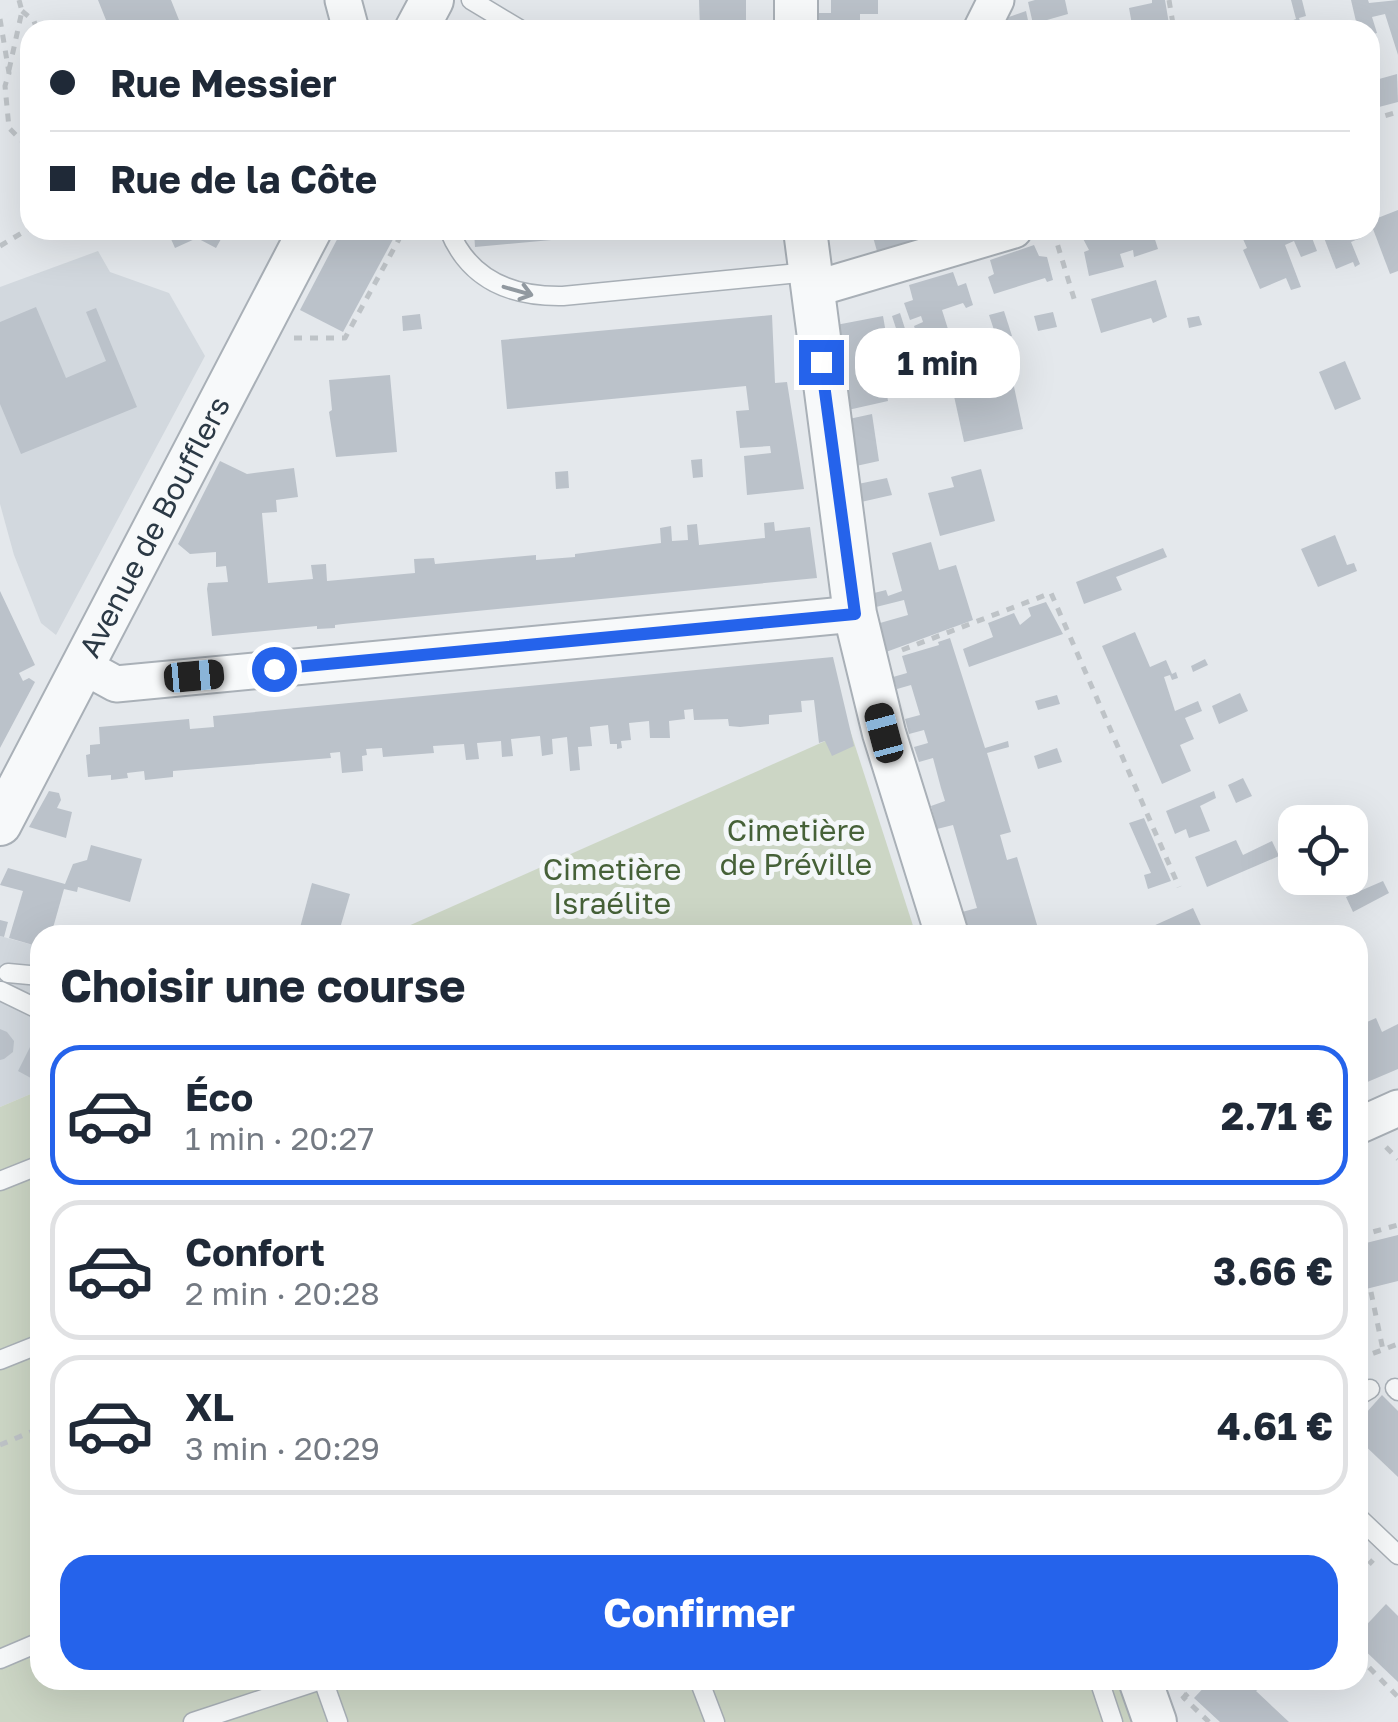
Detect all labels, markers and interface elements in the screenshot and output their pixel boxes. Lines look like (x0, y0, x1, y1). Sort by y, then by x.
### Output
text: Rue Messier (110, 60, 337, 105)
text: Rue de la Côte (110, 156, 377, 201)
one-way arrow (502, 283, 534, 301)
callout: 1 min (856, 327, 1021, 397)
route end (799, 340, 844, 385)
text: 1 min (897, 344, 978, 382)
street label: Avenue de Boufflers (71, 390, 237, 663)
route start (252, 647, 297, 692)
car (163, 658, 225, 694)
car (862, 700, 906, 766)
map controls (1278, 805, 1368, 895)
button: locate (1278, 805, 1368, 895)
park label: Cimetière de Préville (720, 812, 872, 882)
park label: Cimetière Israélite (543, 851, 681, 921)
text: Choisir une course (60, 958, 466, 1012)
icon: car (65, 1070, 155, 1160)
text: Éco (185, 1074, 253, 1119)
text: 2.71 € (1221, 1093, 1333, 1138)
text: 1 min · 20:27 (185, 1119, 374, 1157)
icon: car (65, 1225, 155, 1315)
text: Confort (185, 1229, 325, 1274)
text: 3.66 € (1213, 1248, 1333, 1293)
text: 2 min · 20:28 (185, 1274, 380, 1312)
icon: car (65, 1380, 155, 1470)
text: XL (185, 1384, 234, 1429)
text: 4.61 € (1217, 1403, 1333, 1448)
text: 3 min · 20:29 (185, 1429, 380, 1467)
button: Confirmer (60, 1555, 1338, 1670)

